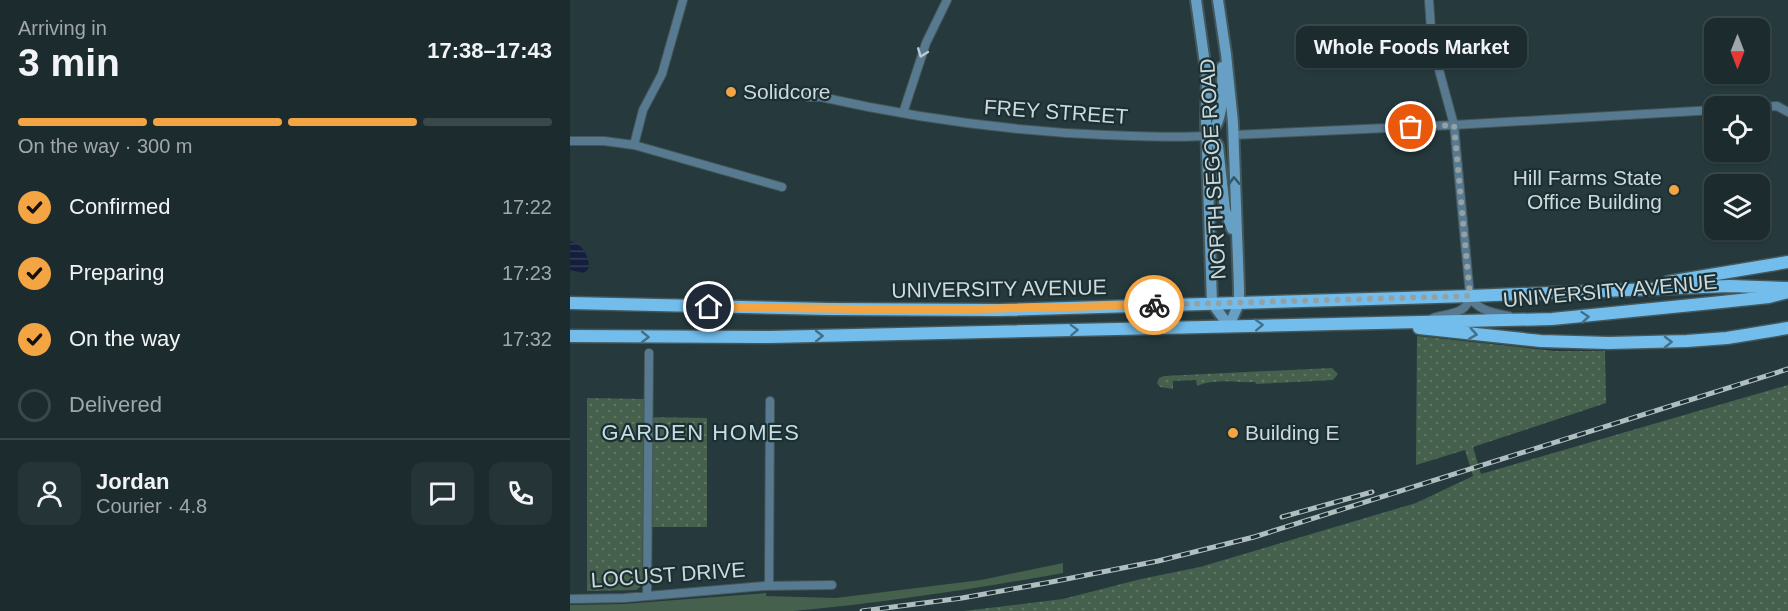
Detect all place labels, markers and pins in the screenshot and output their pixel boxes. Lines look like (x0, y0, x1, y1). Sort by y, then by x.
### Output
callout: Whole Foods Market (1296, 25, 1526, 67)
place label: Solidcore (743, 80, 831, 103)
marker: Solidcore (724, 85, 738, 99)
pin (1385, 101, 1436, 152)
place label: Hill Farms State Office Building (1513, 166, 1662, 213)
marker: Hill Farms State Office Building (1667, 183, 1681, 197)
pin (683, 281, 734, 332)
place label: Building E (1245, 421, 1340, 444)
marker: Building E (1226, 426, 1240, 440)

